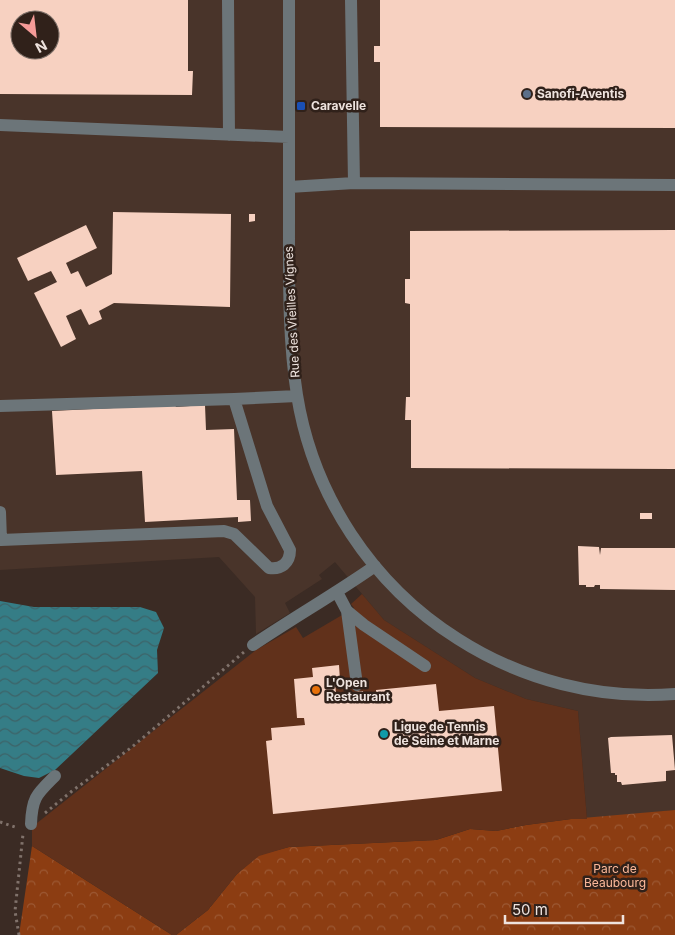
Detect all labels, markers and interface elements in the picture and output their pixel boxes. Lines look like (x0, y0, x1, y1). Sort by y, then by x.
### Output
north arrow (10, 10, 60, 60)
text: N (33, 37, 50, 57)
place label: Sanofi-Aventis (537, 86, 624, 101)
marker: Sanofi-Aventis (521, 88, 533, 100)
place label: Caravelle (311, 98, 366, 113)
marker: Caravelle (295, 100, 307, 112)
street label: Rue des Vieilles Vignes (281, 246, 302, 378)
place label: L'Open Restaurant (326, 675, 391, 704)
marker: L'Open Restaurant (310, 684, 322, 696)
place label: Ligue de Tennis de Seine et Marne (394, 719, 499, 748)
marker: Ligue de Tennis de Seine et Marne (378, 728, 390, 740)
park label: Parc de Beaubourg (584, 861, 646, 890)
scale bar (505, 892, 622, 924)
text: 50 m (512, 900, 548, 919)

